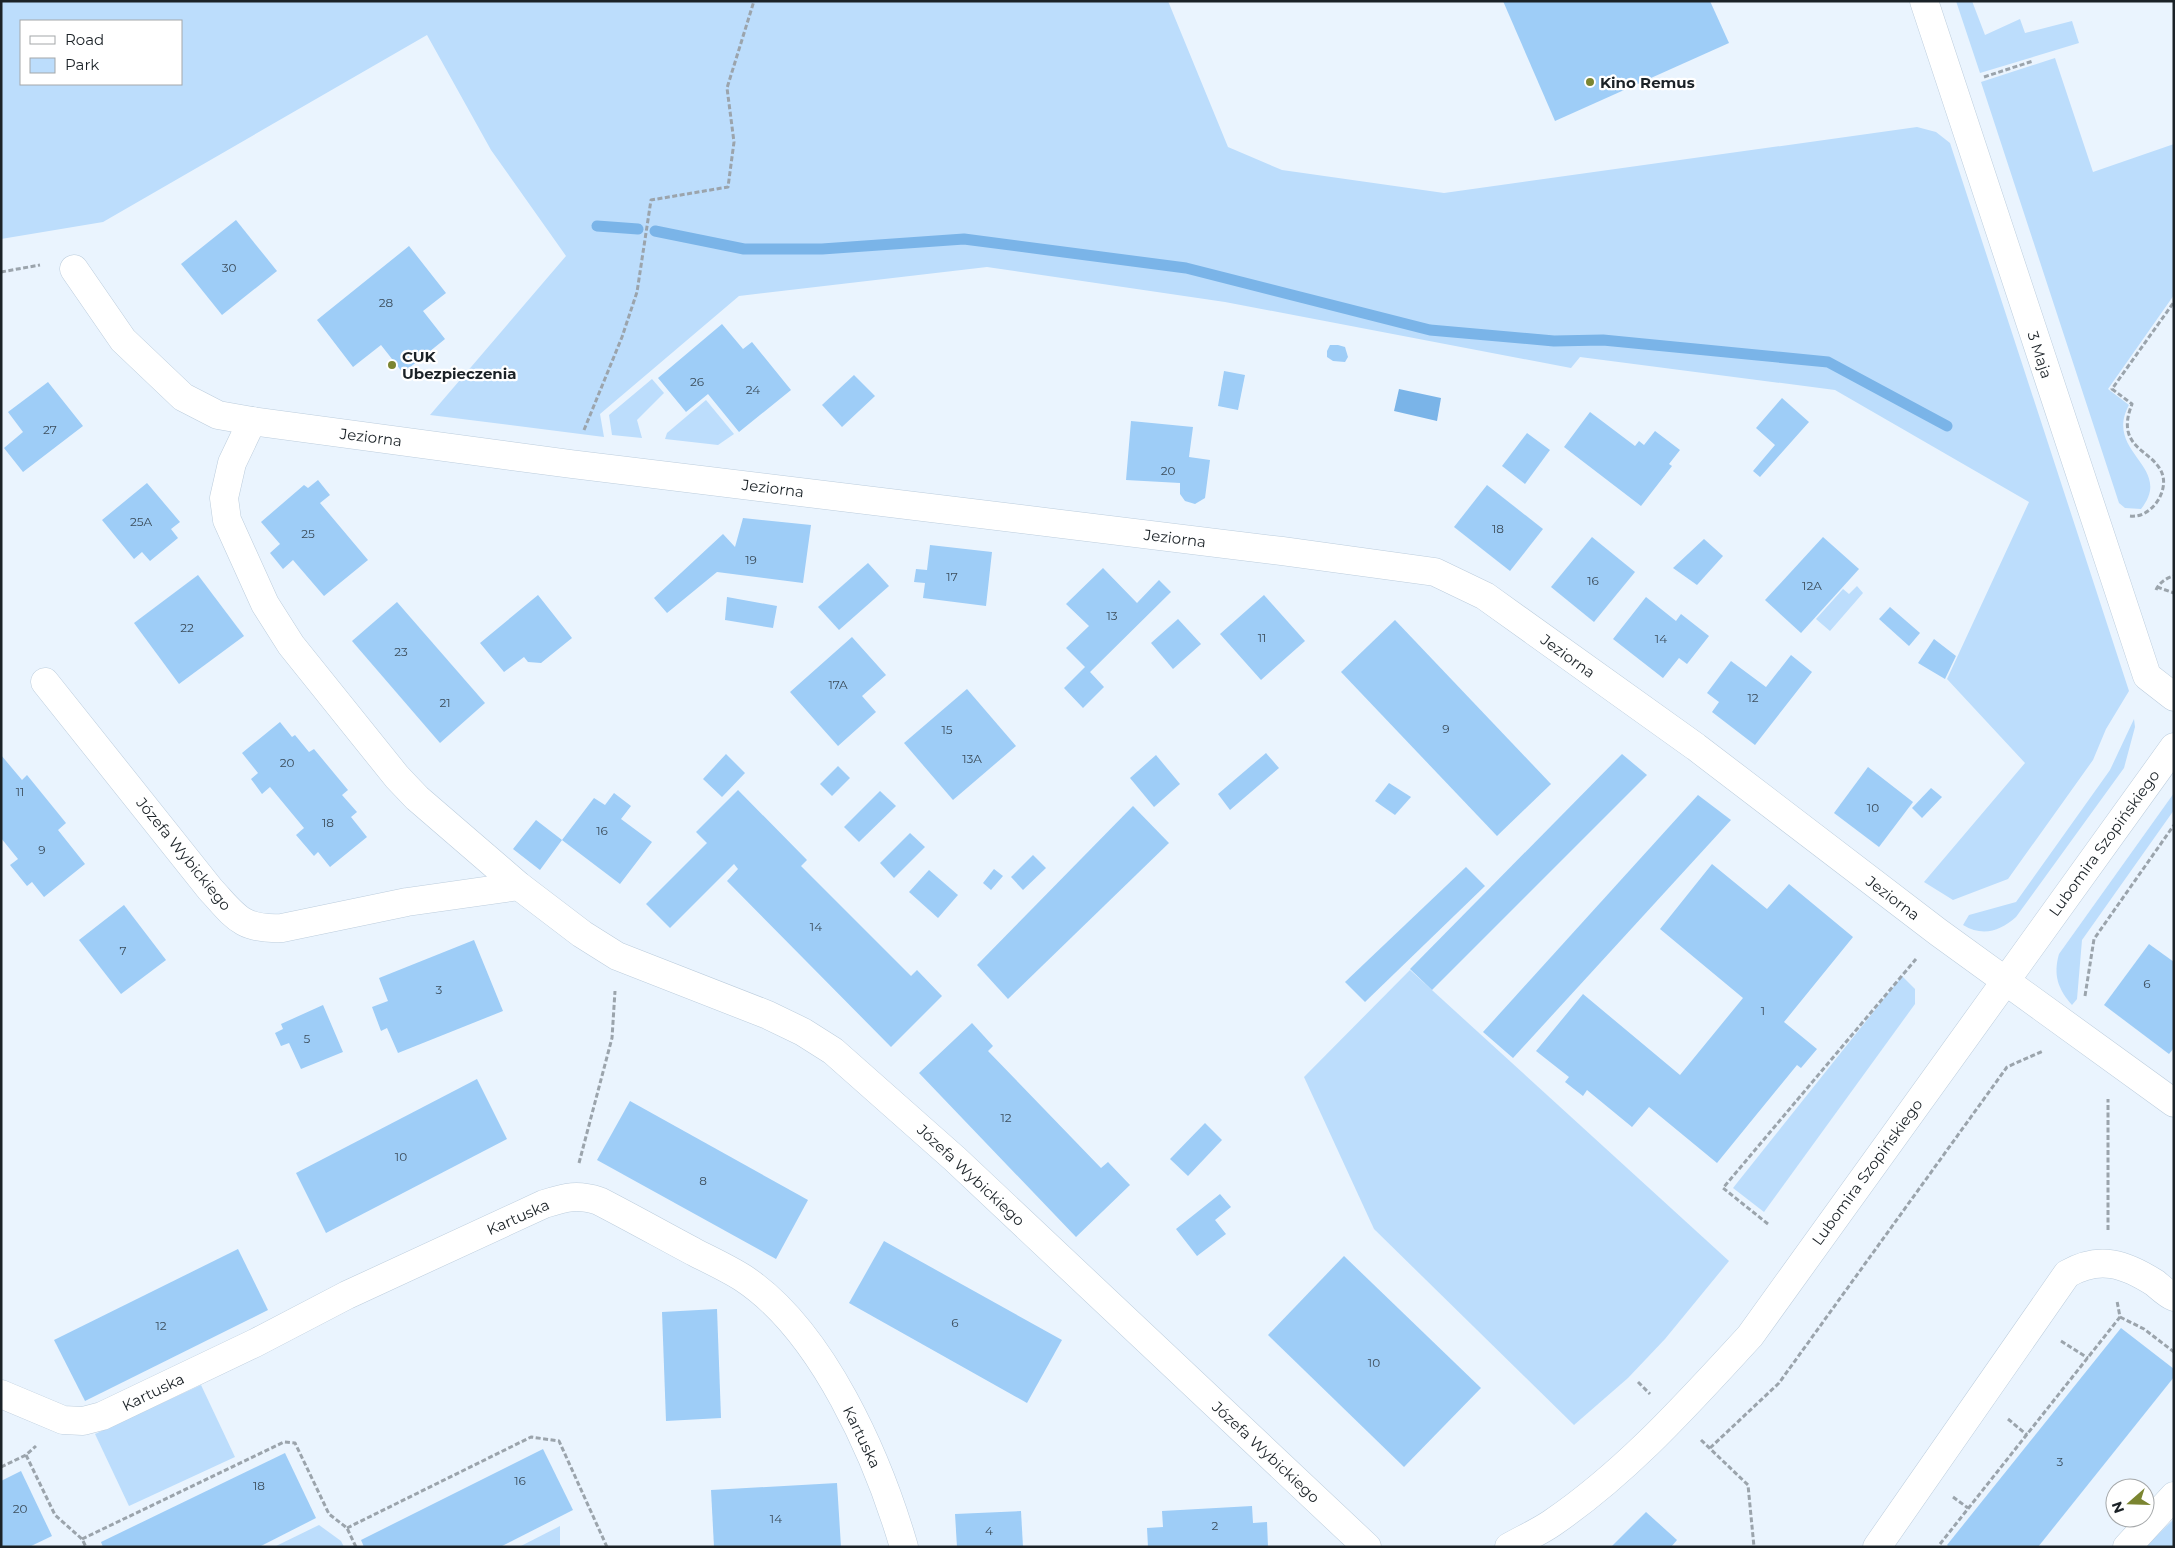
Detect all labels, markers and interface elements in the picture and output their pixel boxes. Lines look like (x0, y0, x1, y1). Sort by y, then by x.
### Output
legend (20, 20, 182, 85)
text: Road (65, 30, 104, 49)
text: Park (65, 55, 99, 74)
place label: Kino Remus (1600, 73, 1695, 92)
marker: Kino Remus (1584, 76, 1596, 88)
house number: 30 (222, 260, 236, 275)
house number: 28 (379, 295, 394, 310)
street label: 3 Maja (2023, 329, 2057, 381)
place label: CUK Ubezpieczenia (402, 347, 517, 383)
marker: CUK Ubezpieczenia (386, 359, 398, 371)
house number: 26 (690, 374, 704, 389)
house number: 24 (746, 382, 760, 397)
house number: 27 (43, 422, 57, 437)
street label: Jeziorna (338, 424, 403, 450)
house number: 20 (1161, 463, 1175, 478)
street label: Jeziorna (740, 475, 805, 501)
house number: 25A (130, 514, 152, 529)
house number: 18 (1492, 521, 1504, 536)
street label: Jeziorna (1142, 525, 1207, 551)
house number: 25 (301, 526, 315, 541)
house number: 19 (745, 552, 757, 567)
house number: 17 (946, 569, 958, 584)
house number: 16 (1587, 573, 1599, 588)
house number: 12A (1802, 578, 1822, 593)
house number: 13 (1106, 608, 1118, 623)
house number: 22 (180, 620, 194, 635)
street label: Jeziorna (1536, 629, 1599, 682)
house number: 11 (1258, 630, 1266, 645)
house number: 14 (1655, 631, 1667, 646)
house number: 23 (394, 644, 408, 659)
house number: 17A (828, 677, 848, 692)
house number: 12 (1747, 690, 1759, 705)
house number: 21 (439, 695, 451, 710)
house number: 9 (1442, 721, 1450, 736)
house number: 15 (941, 722, 953, 737)
house number: 13A (962, 751, 982, 766)
house number: 20 (280, 755, 294, 770)
street label: Lubomira Szopińskiego (2045, 766, 2163, 920)
house number: 11 (16, 784, 24, 799)
street label: Józefa Wybickiego (132, 793, 235, 914)
house number: 10 (1867, 800, 1879, 815)
house number: 18 (322, 815, 334, 830)
house number: 16 (596, 823, 608, 838)
house number: 9 (38, 842, 46, 857)
street label: Jeziorna (1862, 871, 1924, 924)
house number: 14 (810, 919, 822, 934)
house number: 7 (119, 943, 127, 958)
house number: 6 (2143, 976, 2151, 991)
house number: 3 (436, 982, 443, 997)
house number: 1 (1761, 1003, 1765, 1018)
house number: 5 (304, 1031, 311, 1046)
street label: Lubomira Szopińskiego (1808, 1095, 1926, 1249)
house number: 12 (1000, 1110, 1012, 1125)
street label: Józefa Wybickiego (913, 1120, 1029, 1230)
house number: 10 (395, 1149, 407, 1164)
house number: 8 (699, 1173, 707, 1188)
street label: Kartuska (484, 1195, 552, 1239)
house number: 6 (951, 1315, 959, 1330)
house number: 12 (155, 1318, 167, 1333)
house number: 10 (1368, 1355, 1380, 1370)
street label: Kartuska (119, 1369, 187, 1415)
street label: Józefa Wybickiego (1208, 1397, 1324, 1507)
street label: Kartuska (839, 1403, 885, 1471)
house number: 3 (2057, 1454, 2064, 1469)
house number: 16 (514, 1473, 526, 1488)
house number: 18 (253, 1478, 265, 1493)
north arrow (2105, 1478, 2155, 1528)
text: N (2107, 1499, 2128, 1516)
house number: 20 (13, 1501, 27, 1516)
house number: 14 (770, 1511, 782, 1526)
house number: 2 (1212, 1518, 1219, 1533)
house number: 4 (985, 1523, 993, 1538)

